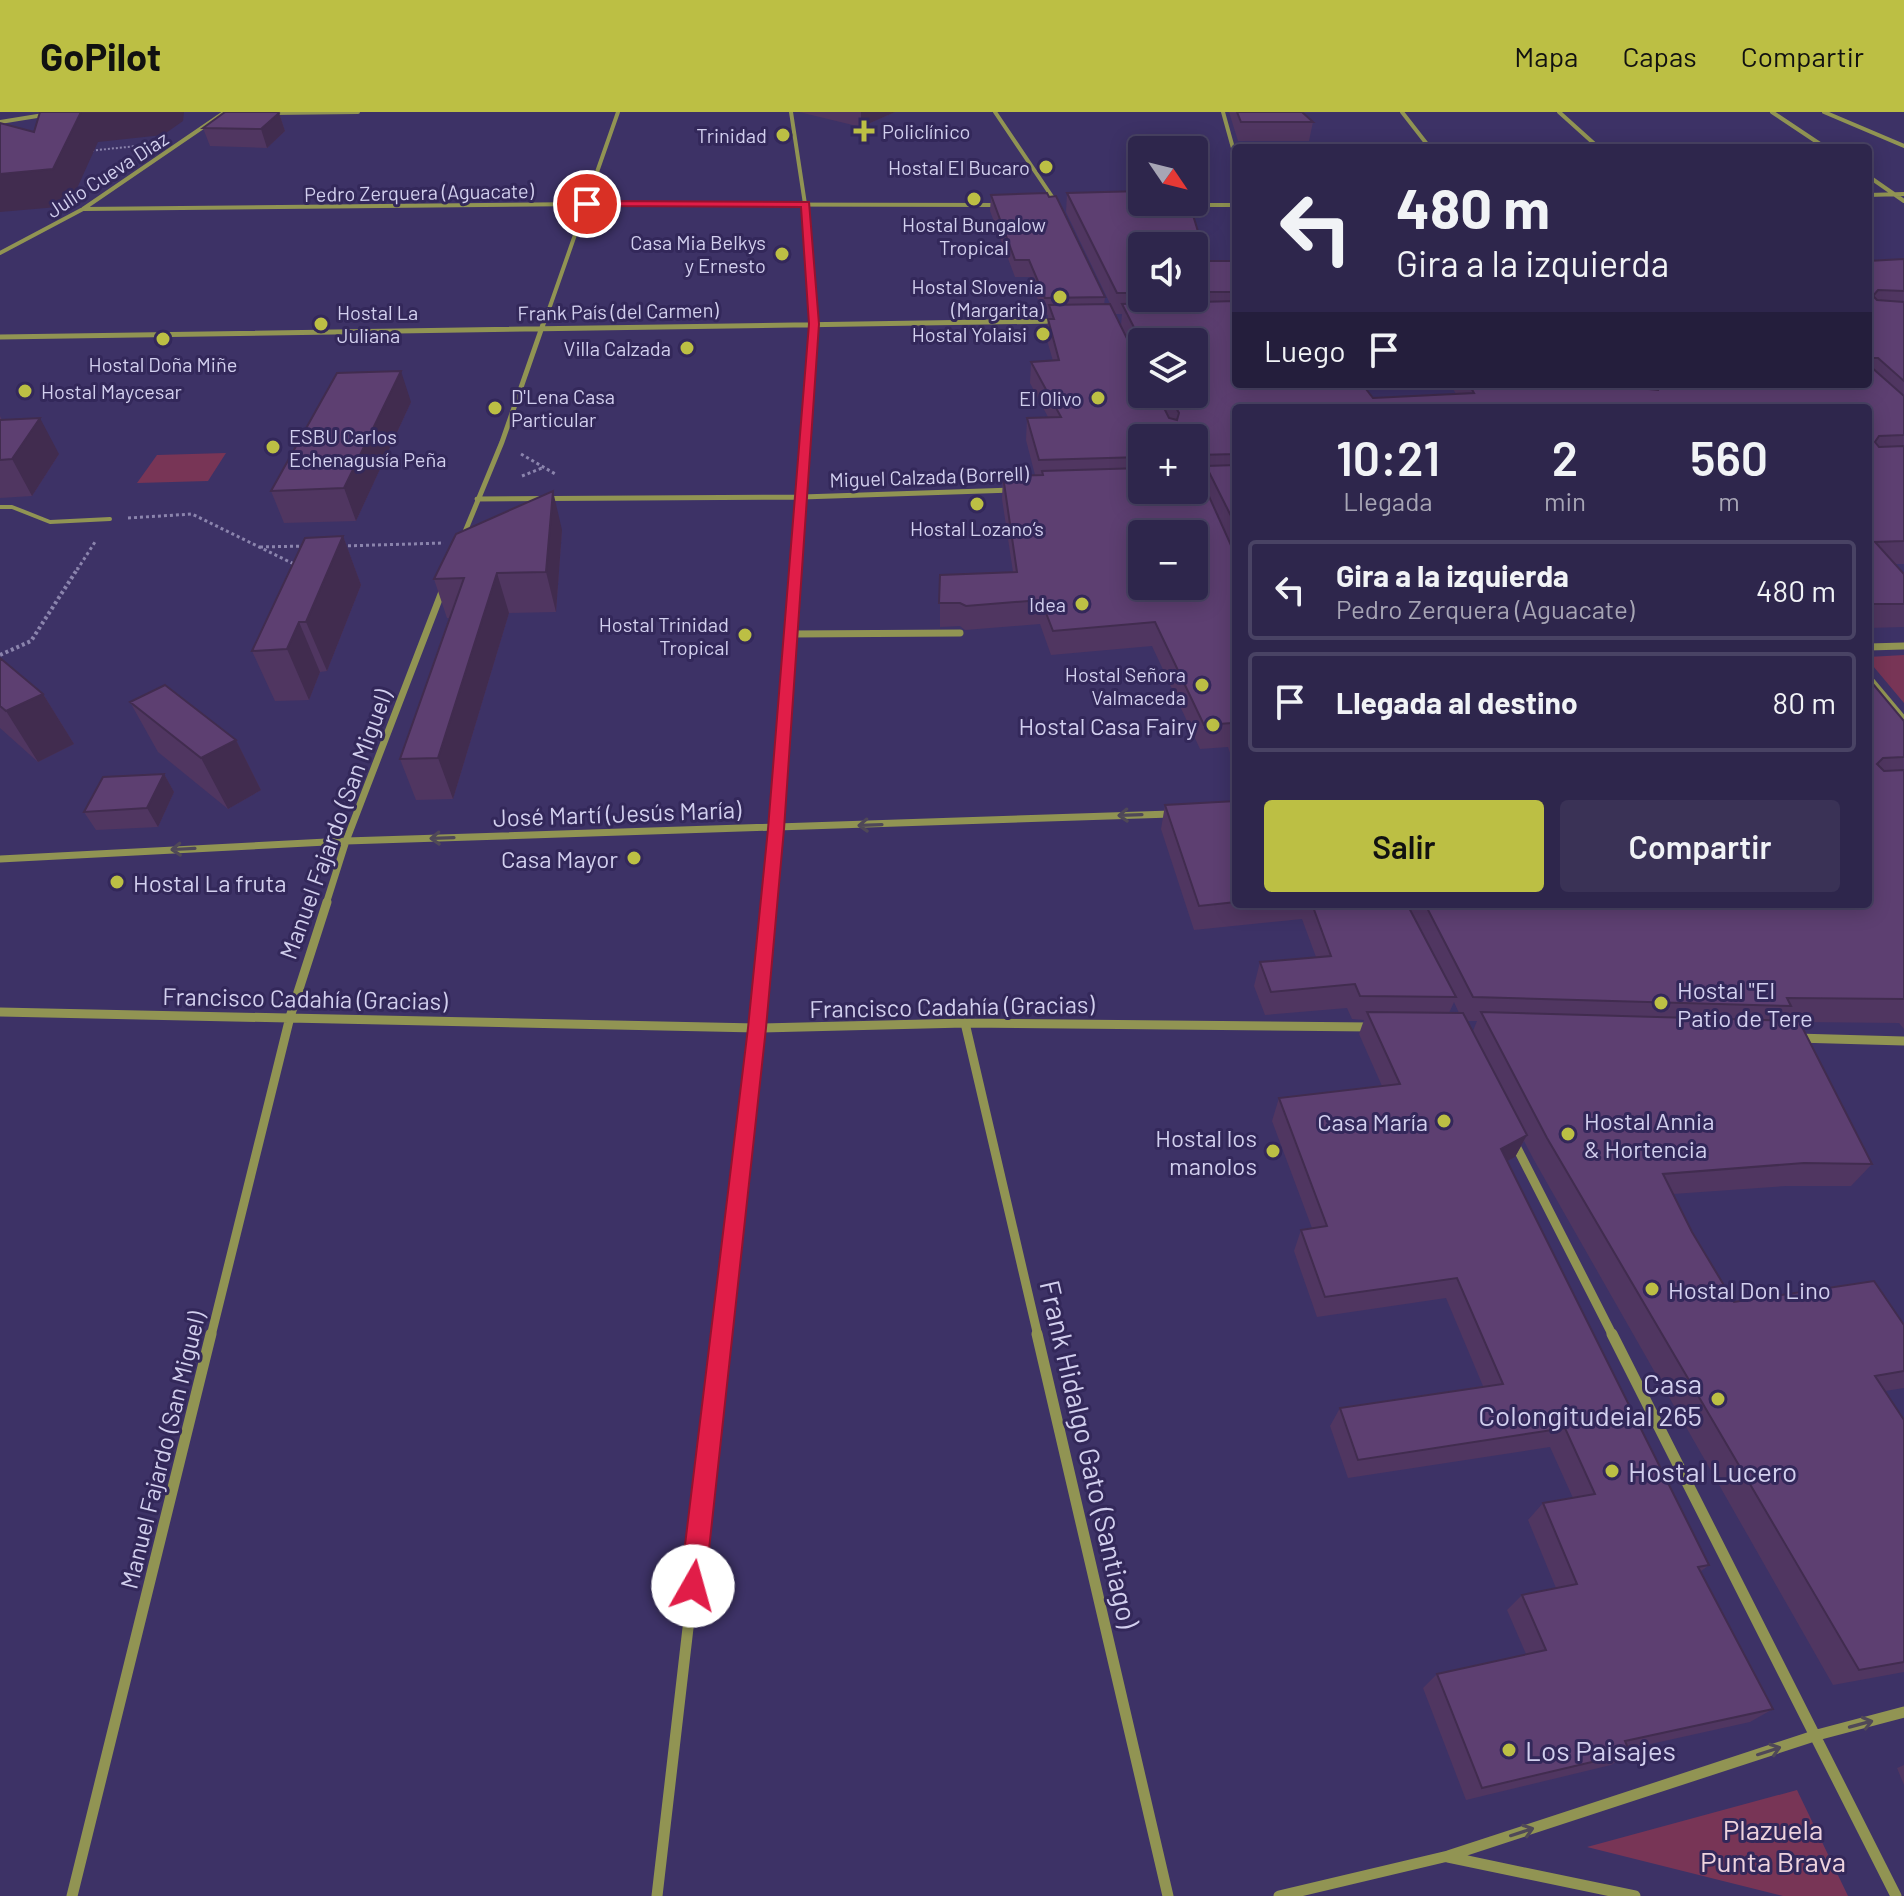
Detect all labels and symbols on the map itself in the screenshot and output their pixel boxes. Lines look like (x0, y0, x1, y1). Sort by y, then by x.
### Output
place label: Policlínico (882, 119, 970, 143)
marker: Policlínico (853, 120, 875, 142)
place label: Trinidad (696, 123, 767, 147)
street label: Julio Cueva Diaz (42, 126, 172, 222)
marker: Trinidad (774, 126, 792, 144)
north arrow (1128, 136, 1208, 216)
place label: Hostal El Bucaro (888, 155, 1030, 179)
marker: Hostal El Bucaro (1037, 158, 1055, 176)
pin (553, 170, 621, 238)
street label: Pedro Zerquera (Aguacate) (304, 178, 535, 206)
marker: Hostal Bungalow Tropical (965, 190, 983, 208)
place label: Hostal Bungalow Tropical (902, 212, 1046, 259)
place label: Casa Mia Belkys y Ernesto (630, 230, 766, 277)
marker: Casa Mia Belkys y Ernesto (773, 245, 791, 263)
place label: Hostal Slovenia (Margarita) (912, 274, 1045, 321)
marker: Hostal Slovenia (Margarita) (1051, 288, 1069, 306)
street label: Frank País (del Carmen) (517, 297, 720, 325)
place label: Hostal La Juliana (337, 300, 418, 347)
marker: Hostal La Juliana (312, 315, 330, 333)
place label: Hostal Yolaisi (912, 322, 1027, 346)
marker: Hostal Yolaisi (1034, 325, 1052, 343)
marker: Hostal Doña Miñe (154, 330, 172, 348)
place label: Villa Calzada (564, 336, 671, 360)
marker: Villa Calzada (678, 339, 696, 357)
place label: Hostal Doña Miñe (89, 352, 237, 376)
place label: Hostal Maycesar (41, 379, 182, 403)
marker: Hostal Maycesar (16, 382, 34, 400)
place label: D'Lena Casa Particular (511, 384, 615, 431)
place label: El Olivo (1019, 386, 1082, 410)
marker: El Olivo (1089, 389, 1107, 407)
marker: D'Lena Casa Particular (486, 399, 504, 417)
place label: ESBU Carlos Echenagusía Peña (289, 424, 446, 471)
marker: ESBU Carlos Echenagusía Peña (264, 438, 282, 456)
street label: Miguel Calzada (Borrell) (829, 461, 1030, 491)
marker: Hostal Lozano‘s (968, 495, 986, 513)
place label: Hostal Lozano‘s (910, 516, 1044, 540)
place label: Idea (1029, 592, 1066, 616)
marker: Idea (1073, 595, 1091, 613)
place label: Hostal Trinidad Tropical (599, 612, 729, 659)
marker: Hostal Trinidad Tropical (736, 626, 754, 644)
place label: Hostal Señora Valmaceda (1065, 662, 1186, 709)
marker: Hostal Señora Valmaceda (1193, 676, 1211, 694)
street label: Manuel Fajardo (San Miguel) (273, 684, 398, 963)
place label: Hostal Casa Fairy (1018, 711, 1197, 740)
marker: Hostal Casa Fairy (1204, 716, 1222, 734)
street label: José Martí (Jesús María) (492, 794, 742, 832)
one-way arrow (1117, 808, 1144, 823)
one-way arrow (857, 818, 884, 833)
one-way arrow (429, 831, 456, 846)
one-way arrow (170, 842, 197, 857)
place label: Casa Mayor (501, 844, 618, 873)
marker: Casa Mayor (625, 849, 643, 867)
place label: Hostal La fruta (133, 868, 286, 897)
marker: Hostal La fruta (108, 873, 126, 891)
place label: Hostal "El Patio de Tere (1677, 975, 1813, 1032)
street label: Francisco Cadahía (Gracias) (162, 981, 449, 1015)
street label: Francisco Cadahía (Gracias) (809, 989, 1096, 1023)
marker: Hostal "El Patio de Tere (1652, 994, 1670, 1012)
place label: Hostal Annia & Hortencia (1584, 1106, 1714, 1163)
place label: Casa María (1317, 1107, 1428, 1136)
marker: Casa María (1435, 1112, 1453, 1130)
place label: Hostal los manolos (1155, 1123, 1257, 1180)
marker: Hostal Annia & Hortencia (1559, 1125, 1577, 1143)
marker: Hostal los manolos (1264, 1142, 1282, 1160)
place label: Hostal Don Lino (1668, 1275, 1831, 1304)
street label: Frank Hidalgo Gato (Santiago) (1033, 1277, 1147, 1632)
marker: Hostal Don Lino (1643, 1280, 1661, 1298)
street label: Manuel Fajardo (San Miguel) (113, 1308, 211, 1592)
place label: Casa Colongitudeial 265 (1478, 1366, 1702, 1432)
marker: Casa Colongitudeial 265 (1709, 1390, 1727, 1408)
place label: Hostal Lucero (1628, 1454, 1797, 1488)
marker: Hostal Lucero (1603, 1462, 1621, 1480)
position arrow (651, 1544, 735, 1628)
one-way arrow (1847, 1715, 1873, 1730)
place label: Los Paisajes (1525, 1733, 1676, 1767)
marker: Los Paisajes (1500, 1741, 1518, 1759)
one-way arrow (1755, 1743, 1781, 1758)
park label: Plazuela Punta Brava (1700, 1812, 1846, 1878)
one-way arrow (1508, 1824, 1534, 1839)

